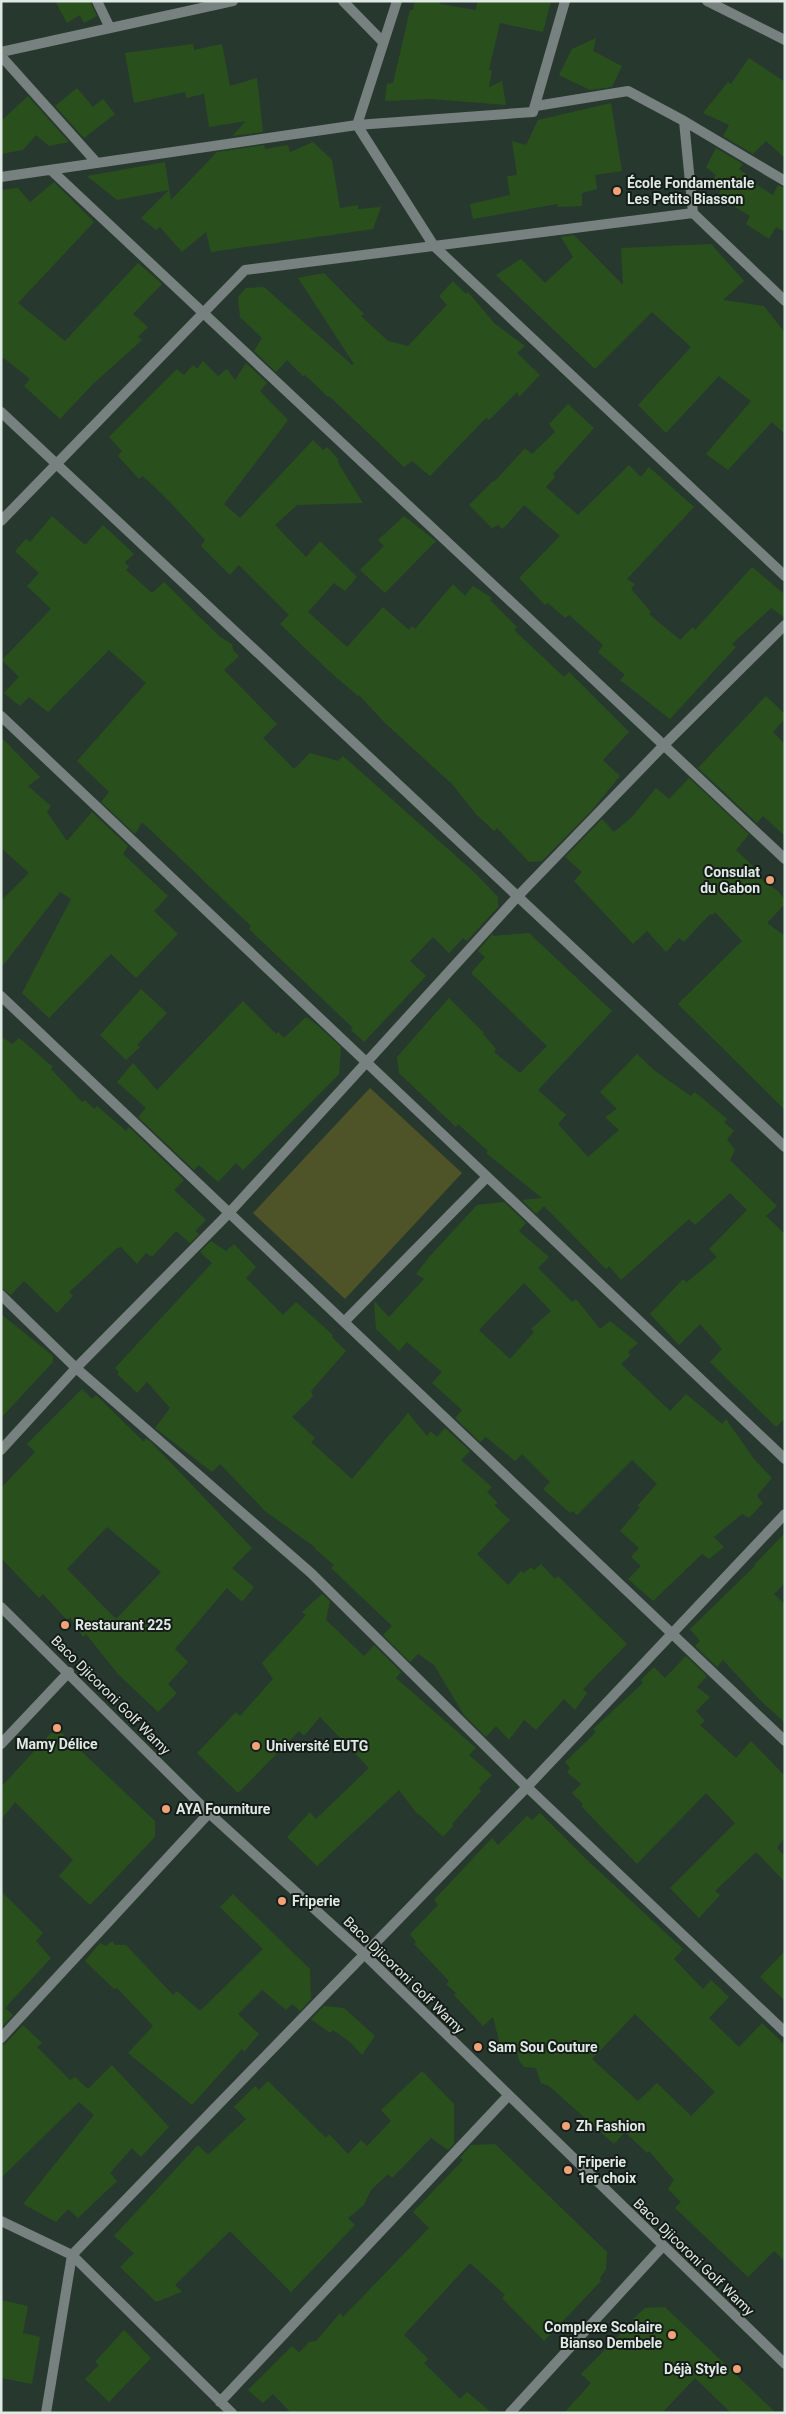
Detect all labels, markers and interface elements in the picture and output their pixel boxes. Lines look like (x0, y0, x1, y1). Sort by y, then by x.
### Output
place label: École Fondamentale Les Petits Biasson (627, 174, 755, 207)
marker: École Fondamentale Les Petits Biasson (611, 185, 623, 197)
place label: Consulat du Gabon (700, 864, 760, 896)
marker: Consulat du Gabon (764, 874, 776, 886)
place label: Restaurant 225 (75, 1617, 171, 1633)
marker: Restaurant 225 (59, 1619, 71, 1631)
street label: Baco Djicoroni Golf Wamy (48, 1632, 174, 1758)
marker: Mamy Délice (51, 1722, 63, 1734)
place label: Mamy Délice (16, 1736, 98, 1752)
place label: Université EUTG (266, 1738, 368, 1754)
marker: Université EUTG (250, 1740, 262, 1752)
place label: AYA Fourniture (176, 1801, 271, 1817)
marker: AYA Fourniture (160, 1803, 172, 1815)
place label: Friperie (292, 1893, 341, 1909)
marker: Friperie (276, 1895, 288, 1907)
street label: Baco Djicoroni Golf Wamy (340, 1913, 468, 2037)
place label: Sam Sou Couture (488, 2039, 598, 2055)
marker: Sam Sou Couture (472, 2041, 484, 2053)
place label: Zh Fashion (576, 2118, 645, 2134)
marker: Zh Fashion (560, 2120, 572, 2132)
place label: Friperie 1er choix (578, 2154, 637, 2186)
marker: Friperie 1er choix (562, 2164, 574, 2176)
street label: Baco Djicoroni Golf Wamy (630, 2195, 758, 2319)
place label: Complexe Scolaire Bianso Dembele (544, 2319, 662, 2351)
marker: Complexe Scolaire Bianso Dembele (666, 2329, 678, 2341)
place label: Déjà Style (664, 2361, 727, 2377)
marker: Déjà Style (731, 2363, 743, 2375)

